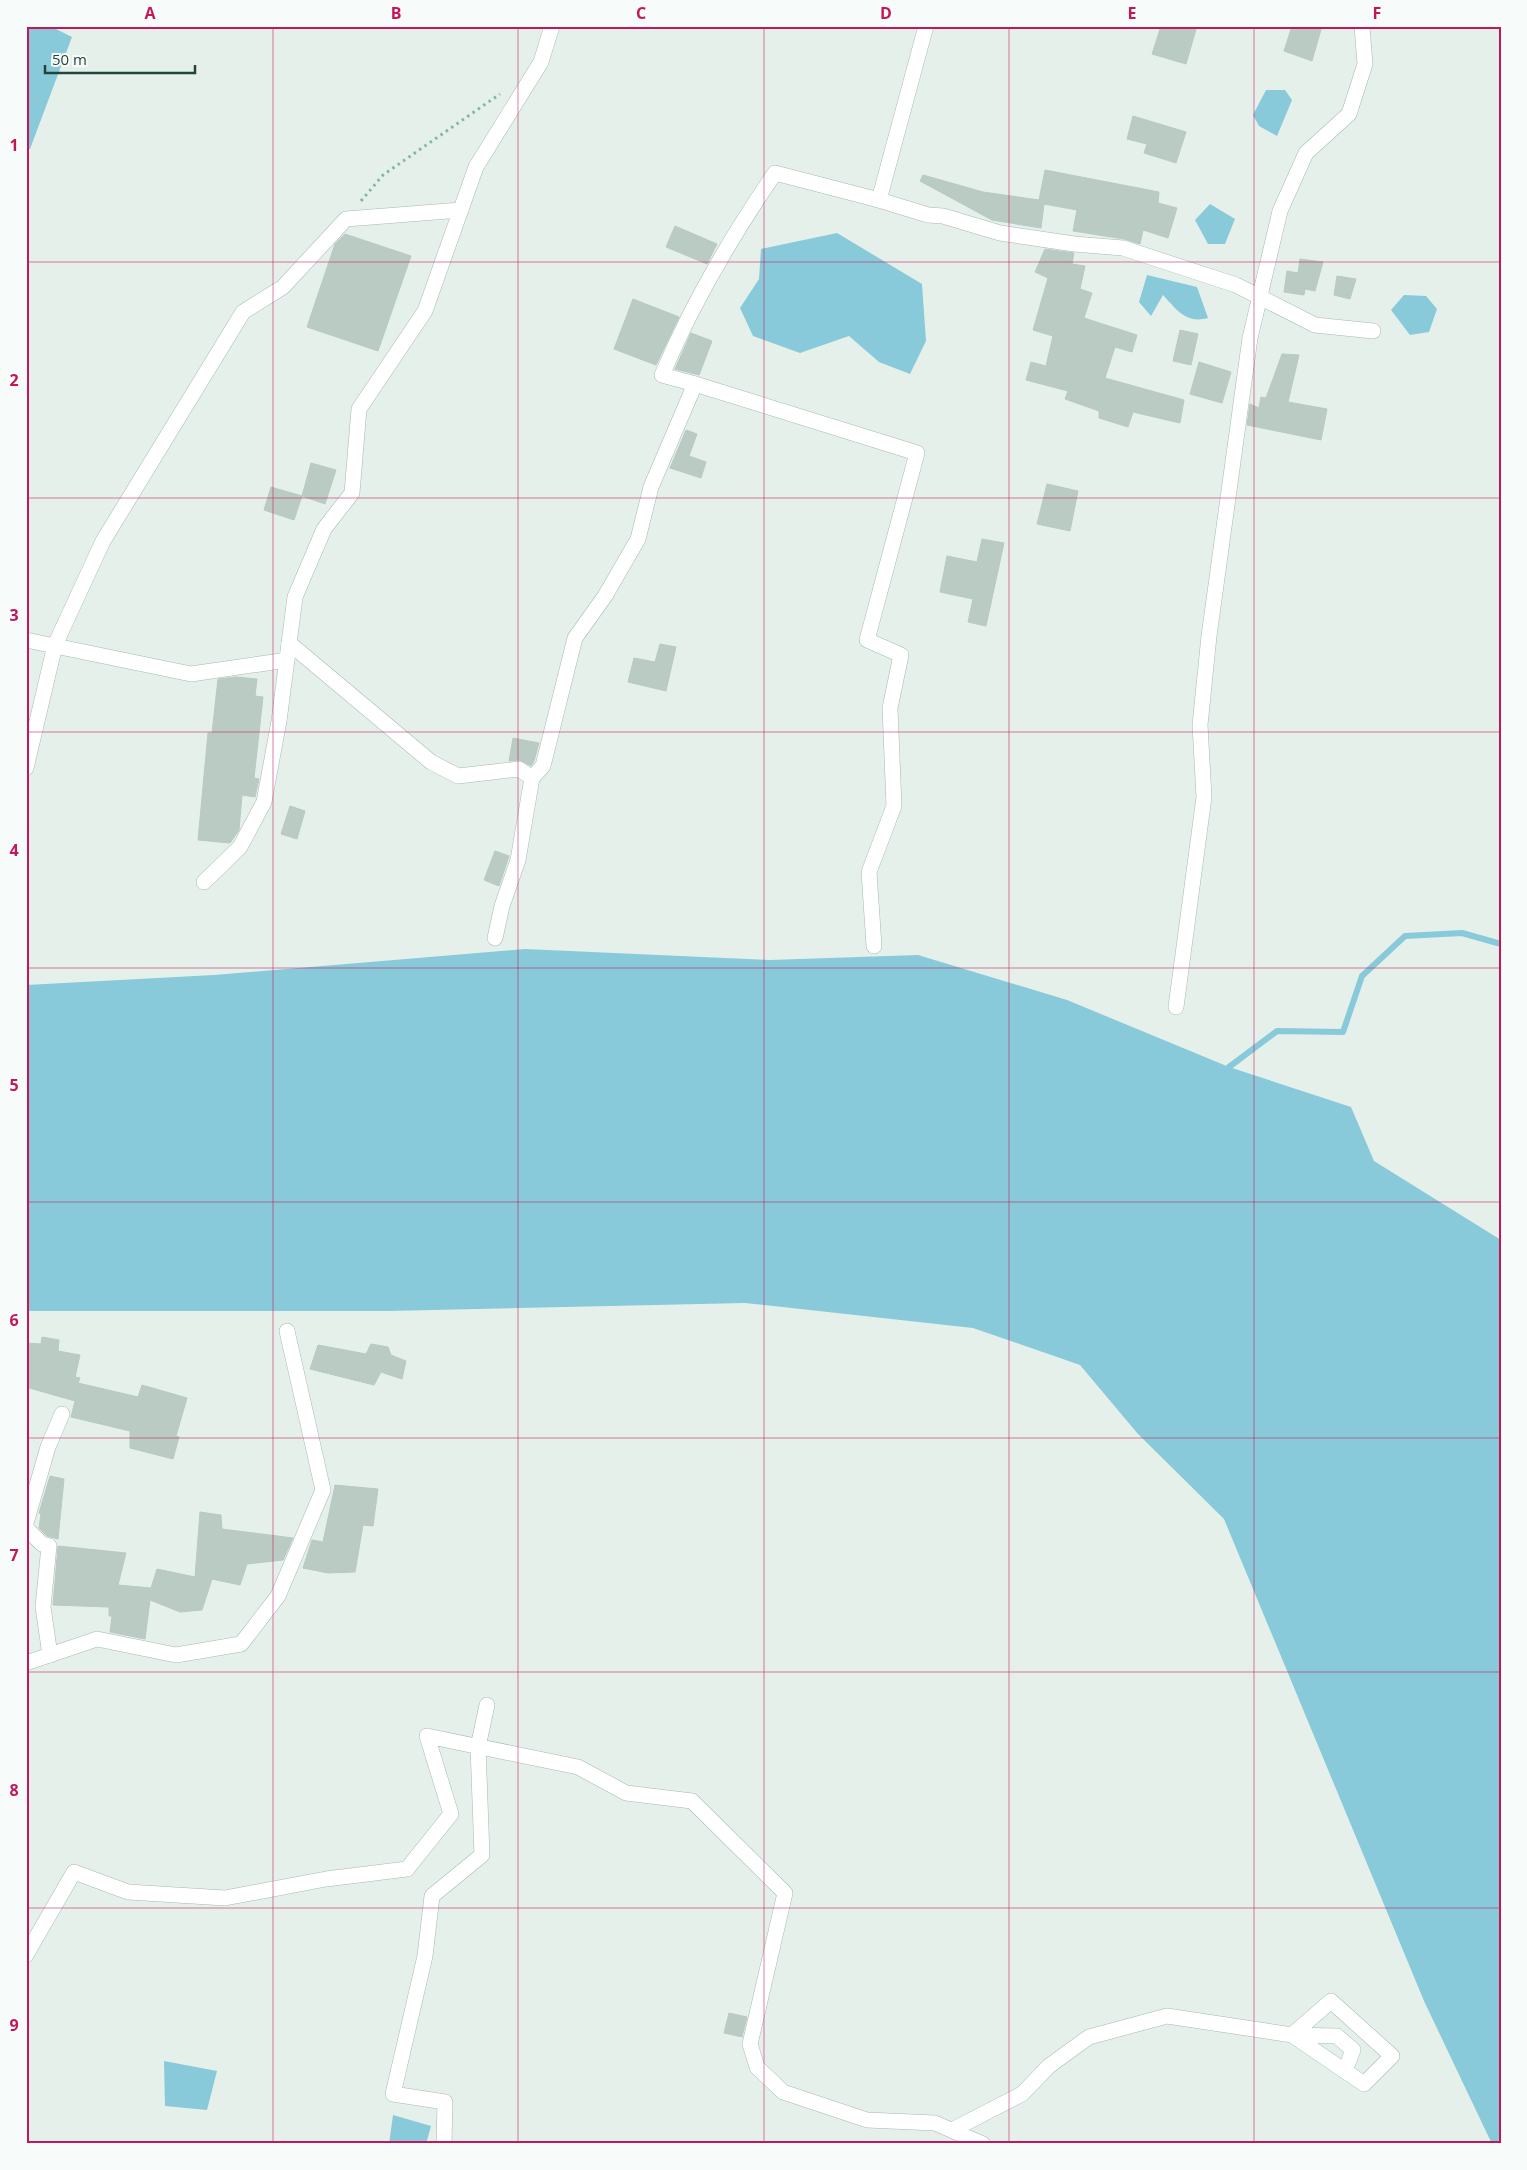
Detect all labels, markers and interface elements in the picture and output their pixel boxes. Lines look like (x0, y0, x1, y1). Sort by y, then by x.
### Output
text: A (144, 2, 156, 24)
text: B (391, 2, 401, 24)
text: C (636, 2, 646, 24)
text: D (880, 2, 892, 24)
text: E (1128, 2, 1137, 24)
text: F (1373, 2, 1381, 24)
scale bar (45, 42, 195, 74)
text: 50 m (52, 49, 87, 69)
text: 1 (9, 134, 19, 156)
text: 2 (9, 369, 19, 391)
text: 3 (9, 604, 19, 626)
text: 4 (9, 839, 19, 861)
text: 5 (9, 1074, 19, 1096)
text: 6 (9, 1309, 19, 1331)
text: 7 (9, 1544, 19, 1566)
text: 8 (9, 1779, 19, 1801)
text: 9 (9, 2014, 19, 2036)

